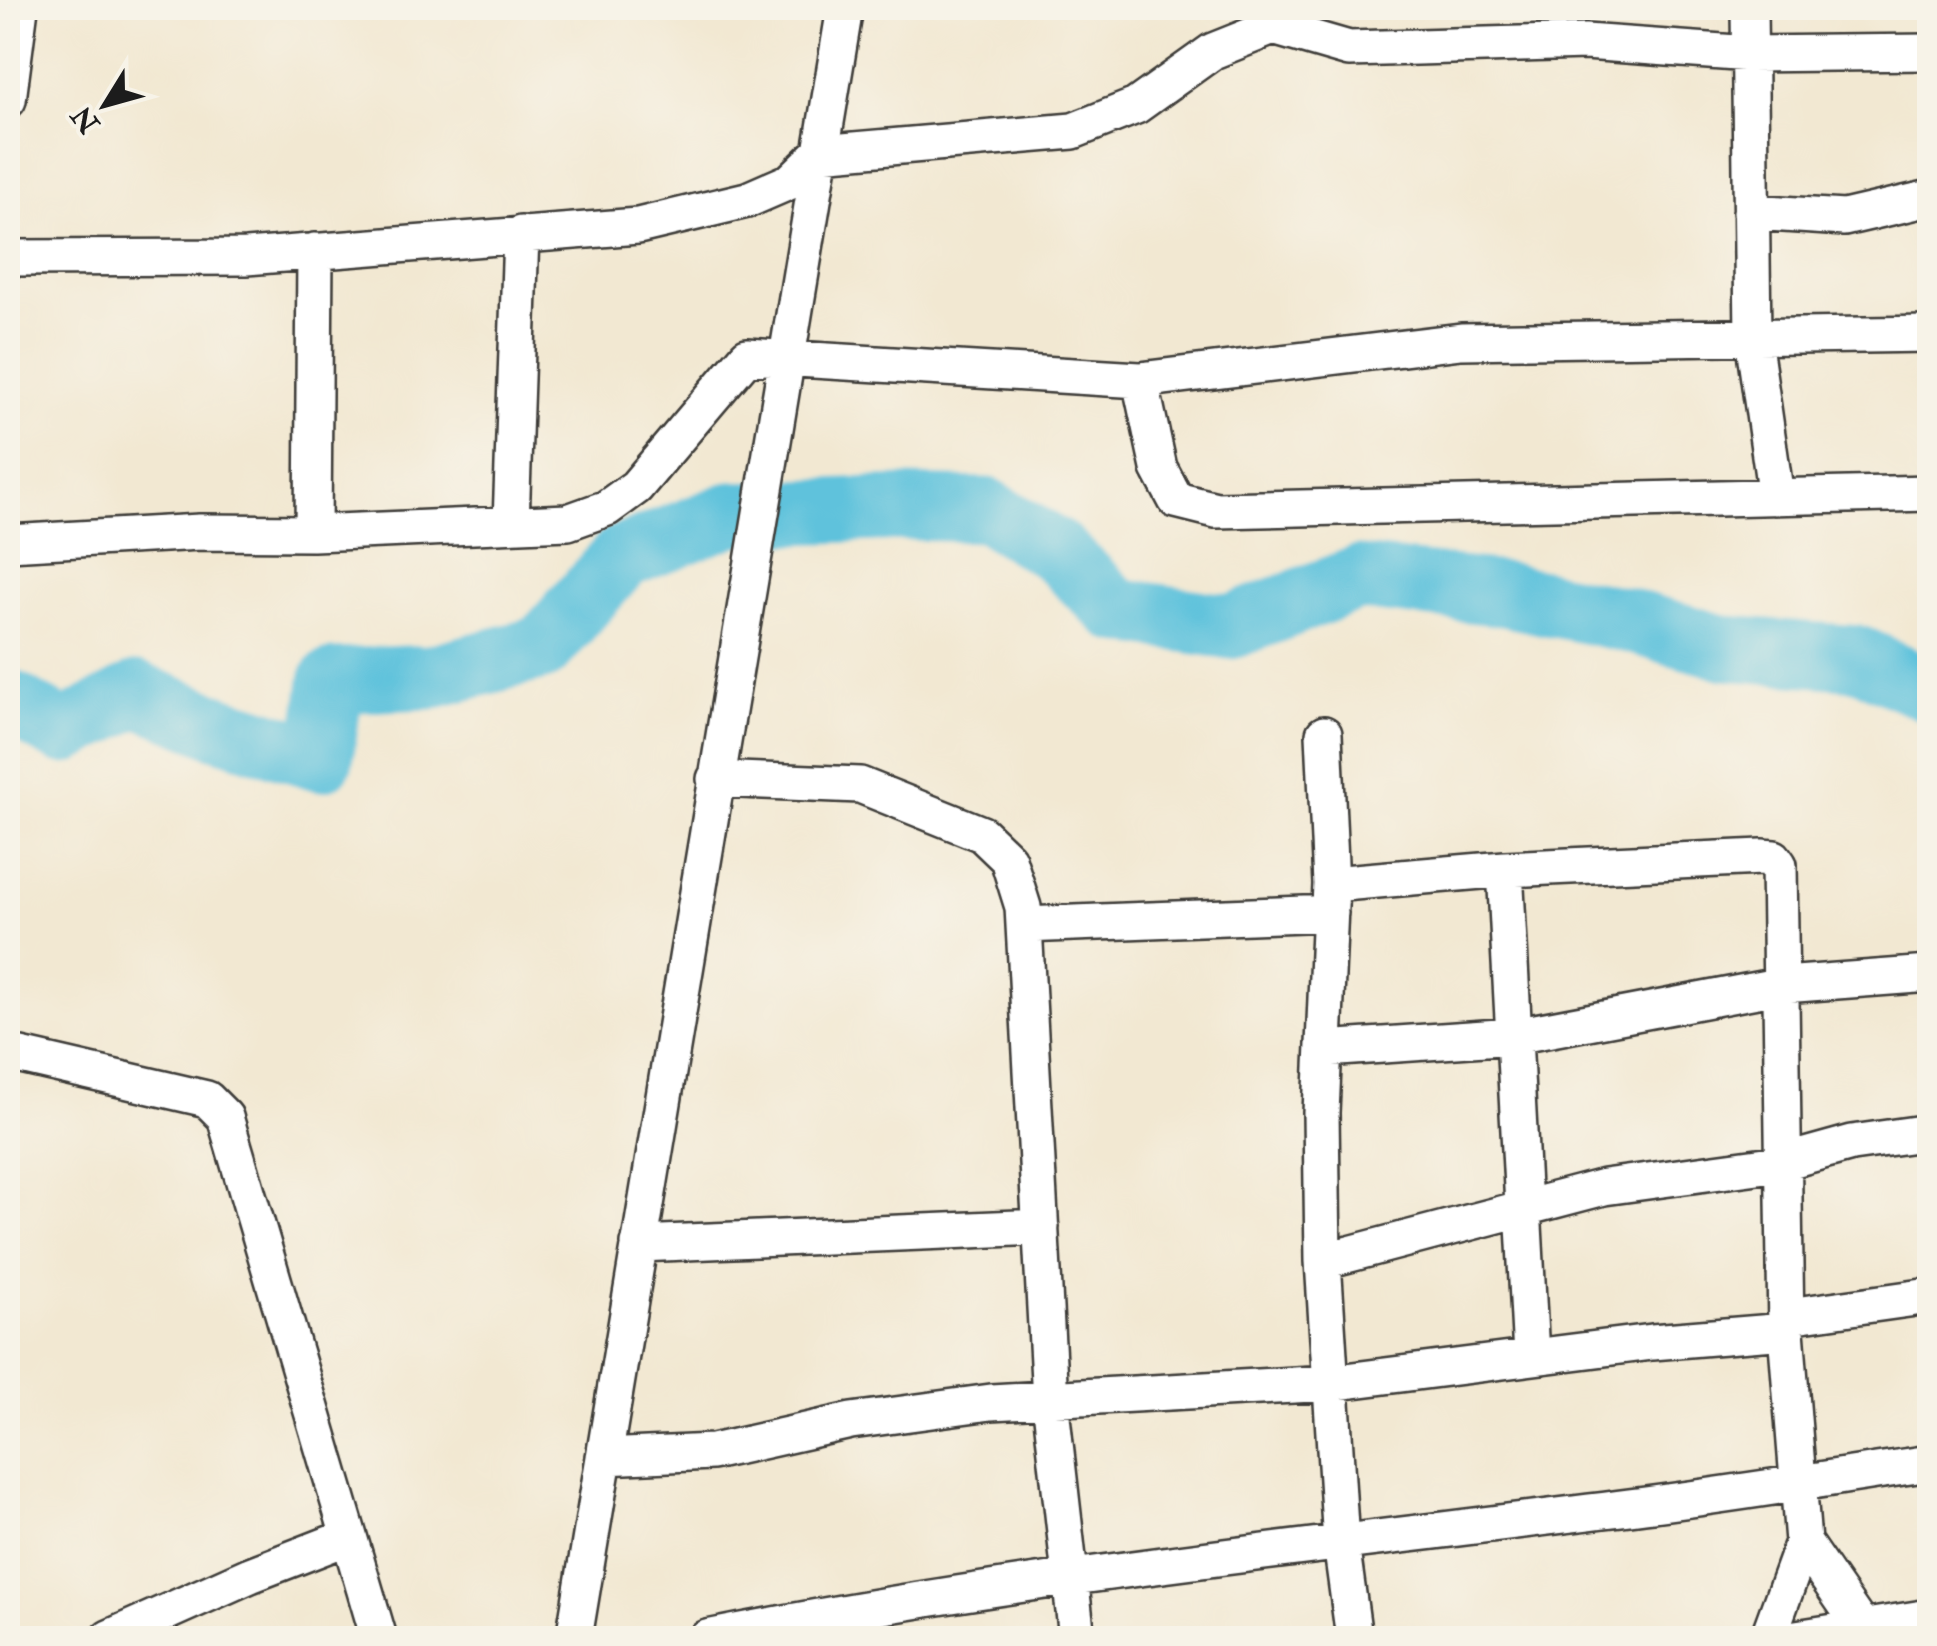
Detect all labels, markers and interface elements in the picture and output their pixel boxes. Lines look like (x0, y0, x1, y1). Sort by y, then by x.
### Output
north arrow (55, 55, 155, 155)
text: N (64, 98, 108, 140)

